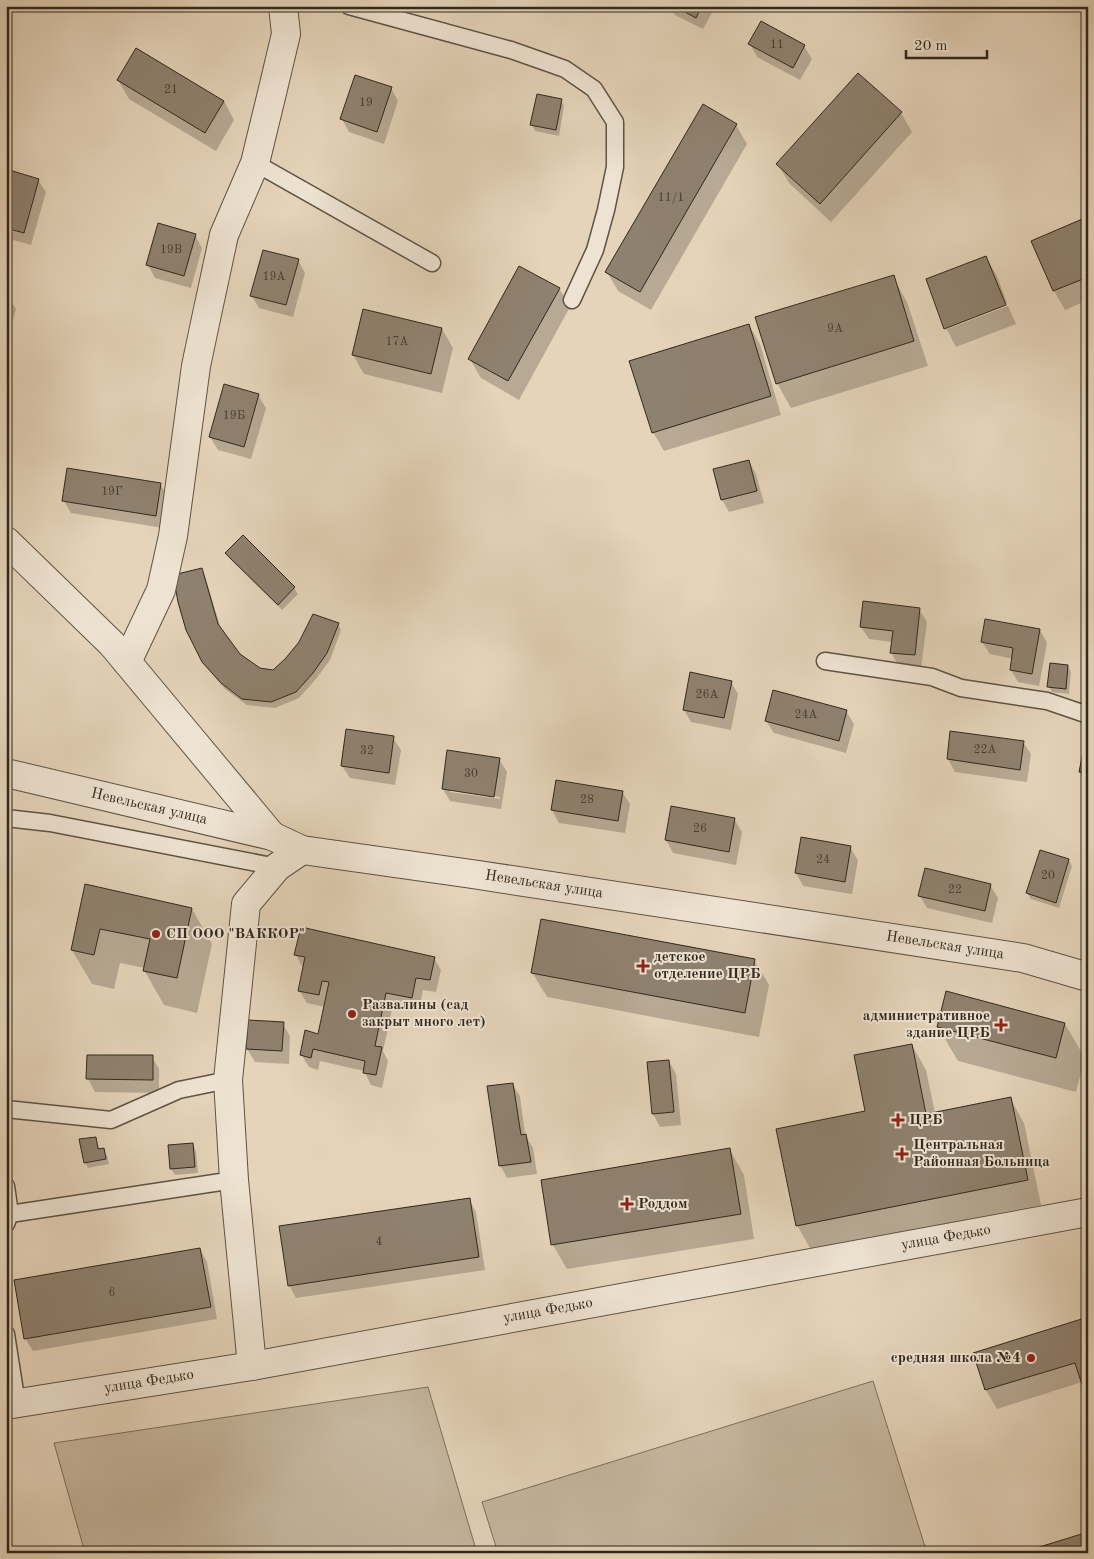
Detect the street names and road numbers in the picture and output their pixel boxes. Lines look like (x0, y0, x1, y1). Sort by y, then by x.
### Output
street label: Невельская улица (89, 786, 209, 828)
street label: Невельская улица (484, 868, 605, 902)
street label: Невельская улица (885, 929, 1006, 963)
street label: улица Федько (900, 1223, 992, 1253)
street label: улица Федько (502, 1296, 594, 1326)
street label: улица Федько (103, 1368, 195, 1396)

